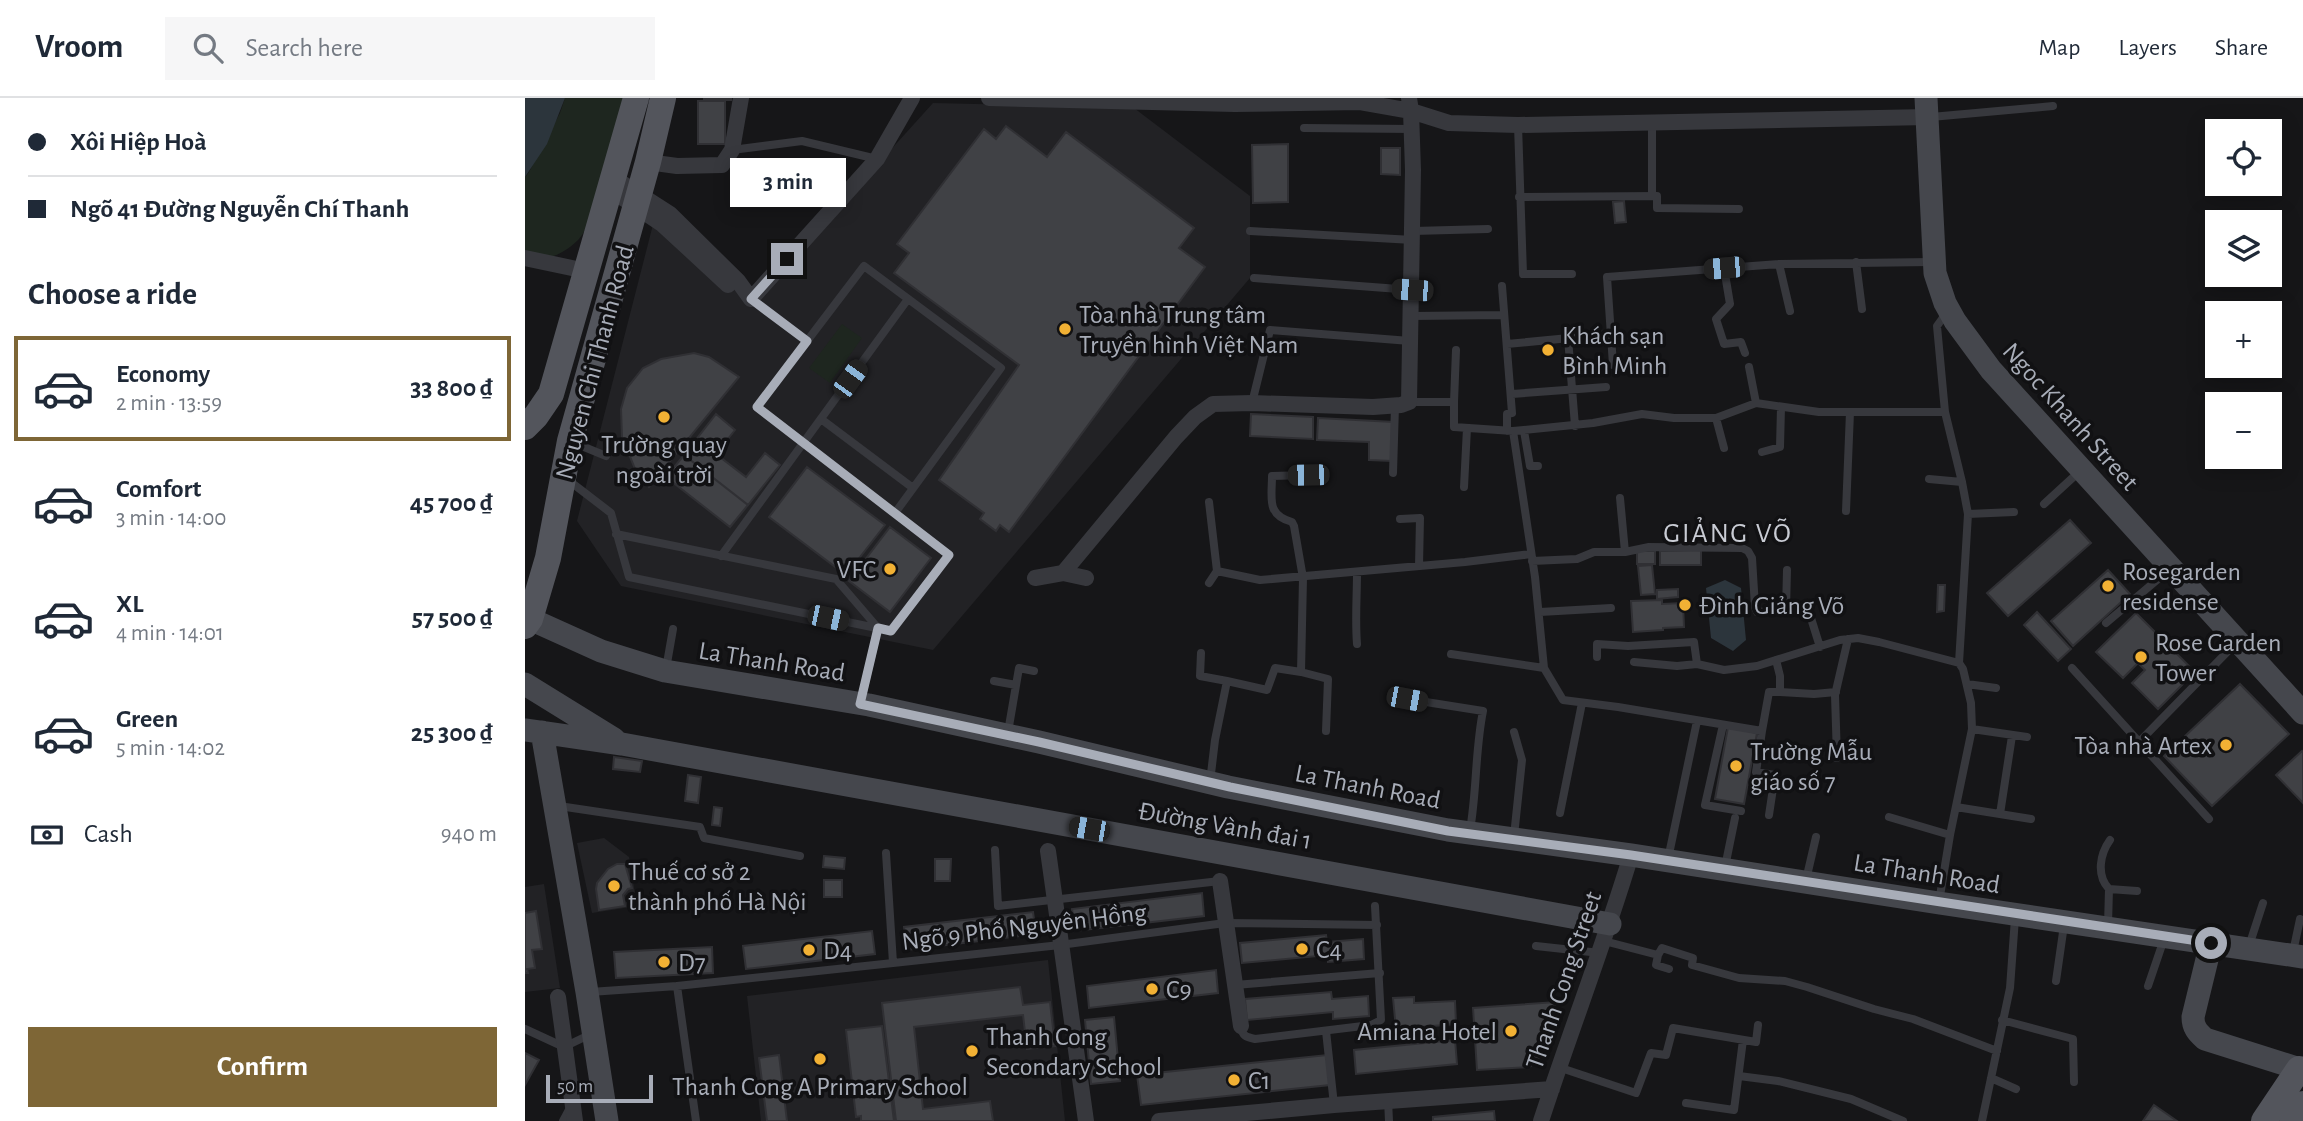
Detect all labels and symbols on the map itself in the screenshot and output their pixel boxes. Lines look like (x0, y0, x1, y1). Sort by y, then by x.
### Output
callout: 3 min (729, 158, 845, 206)
street label: Nguyen Chi Thanh Road (551, 242, 639, 482)
route end (771, 243, 803, 275)
car (1703, 256, 1746, 280)
car (1391, 278, 1434, 302)
place label: Tòa nhà Trung tâm Truyền hình Việt Nam (1079, 302, 1298, 358)
marker: Tòa nhà Trung tâm Truyền hình Việt Nam (1057, 321, 1073, 337)
place label: Khách sạn Bình Minh (1562, 323, 1667, 379)
street label: Ngoc Khanh Street (1997, 338, 2143, 496)
marker: Khách sạn Bình Minh (1540, 342, 1556, 358)
car (830, 356, 871, 402)
marker: Trường quay ngoài trời (656, 409, 672, 425)
place label: Trường quay ngoài trời (601, 432, 727, 488)
car (1287, 464, 1330, 486)
district label: GIẢNG VÕ (1663, 516, 1793, 548)
place label: VFC (837, 557, 876, 583)
place label: Rosegarden residense (2122, 559, 2241, 615)
marker: VFC (882, 561, 898, 577)
marker: Rosegarden residense (2100, 578, 2116, 594)
place label: Đình Giảng Võ (1699, 593, 1844, 619)
marker: Đình Giảng Võ (1677, 597, 1693, 613)
car (806, 603, 851, 633)
place label: Rose Garden Tower (2155, 630, 2282, 686)
street label: La Thanh Road (697, 638, 847, 686)
marker: Rose Garden Tower (2133, 649, 2149, 665)
car (1385, 685, 1430, 713)
place label: Tòa nhà Artex (2074, 733, 2212, 759)
marker: Tòa nhà Artex (2218, 737, 2234, 753)
place label: Trường Mẫu giáo số 7 (1750, 738, 1872, 795)
marker: Trường Mẫu giáo số 7 (1728, 758, 1744, 774)
street label: La Thanh Road (1293, 760, 1443, 814)
street label: Đường Vành đai 1 (1136, 798, 1314, 854)
car (1067, 815, 1112, 843)
street label: La Thanh Road (1852, 850, 2002, 898)
place label: Thuế cơ sở 2 thành phố Hà Nội (628, 859, 806, 915)
marker: Thuế cơ sở 2 thành phố Hà Nội (606, 878, 622, 894)
street label: Thanh Cong Street (1521, 888, 1607, 1073)
street label: Ngõ 9 Phố Nguyên Hồng (900, 899, 1148, 955)
route start (2195, 927, 2227, 959)
place label: C4 (1316, 937, 1342, 963)
place label: D4 (823, 938, 852, 964)
marker: C4 (1294, 941, 1310, 957)
marker: D4 (801, 942, 817, 958)
place label: D7 (678, 950, 706, 976)
marker: D7 (656, 954, 672, 970)
place label: C9 (1166, 977, 1192, 1003)
marker: C9 (1144, 981, 1160, 997)
place label: Amiana Hotel (1357, 1019, 1497, 1045)
marker: Amiana Hotel (1503, 1023, 1519, 1039)
place label: Thanh Cong Secondary School (986, 1024, 1162, 1080)
marker: Thanh Cong Secondary School (964, 1043, 980, 1059)
marker: Thanh Cong A Primary School (812, 1051, 828, 1067)
place label: C1 (1248, 1068, 1270, 1094)
scale bar (546, 1072, 653, 1104)
marker: C1 (1226, 1072, 1242, 1088)
place label: Thanh Cong A Primary School (672, 1074, 968, 1100)

